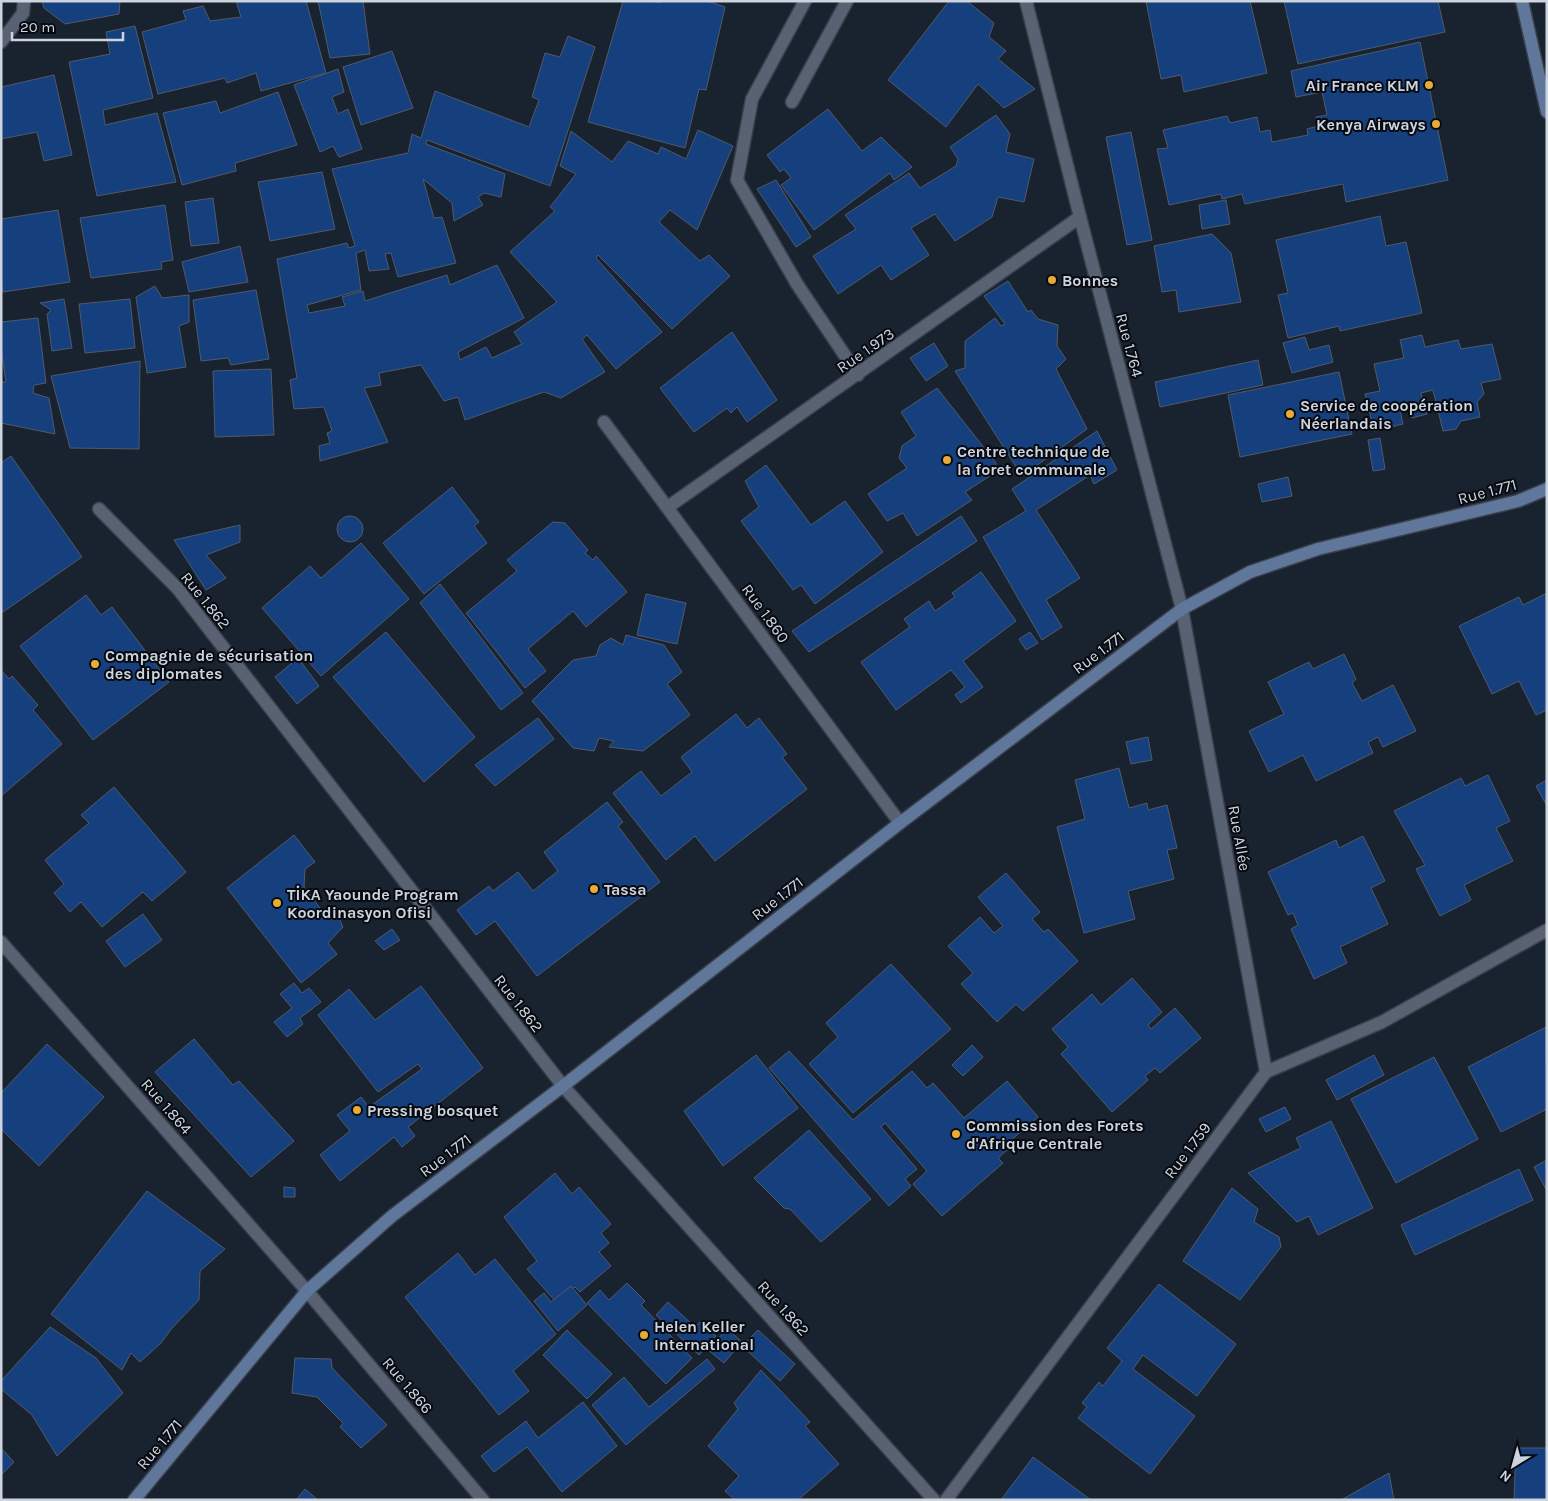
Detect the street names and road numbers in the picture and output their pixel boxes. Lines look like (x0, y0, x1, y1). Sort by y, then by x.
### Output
street label: Rue 1.764 (1112, 311, 1147, 379)
street label: Rue 1.973 (833, 324, 898, 377)
street label: Rue 1.771 (1456, 475, 1519, 508)
street label: Rue 1.862 (177, 568, 234, 633)
street label: Rue 1.860 (738, 580, 793, 646)
street label: Rue 1.771 (1069, 627, 1128, 678)
street label: Rue Allée (1224, 804, 1255, 872)
street label: Rue 1.771 (748, 872, 807, 924)
street label: Rue 1.862 (490, 971, 547, 1036)
street label: Rue 1.864 (137, 1075, 196, 1138)
street label: Rue 1.759 (1160, 1118, 1215, 1182)
street label: Rue 1.771 (416, 1130, 475, 1181)
street label: Rue 1.862 (754, 1277, 813, 1340)
street label: Rue 1.866 (379, 1353, 437, 1417)
street label: Rue 1.771 (133, 1415, 186, 1473)

